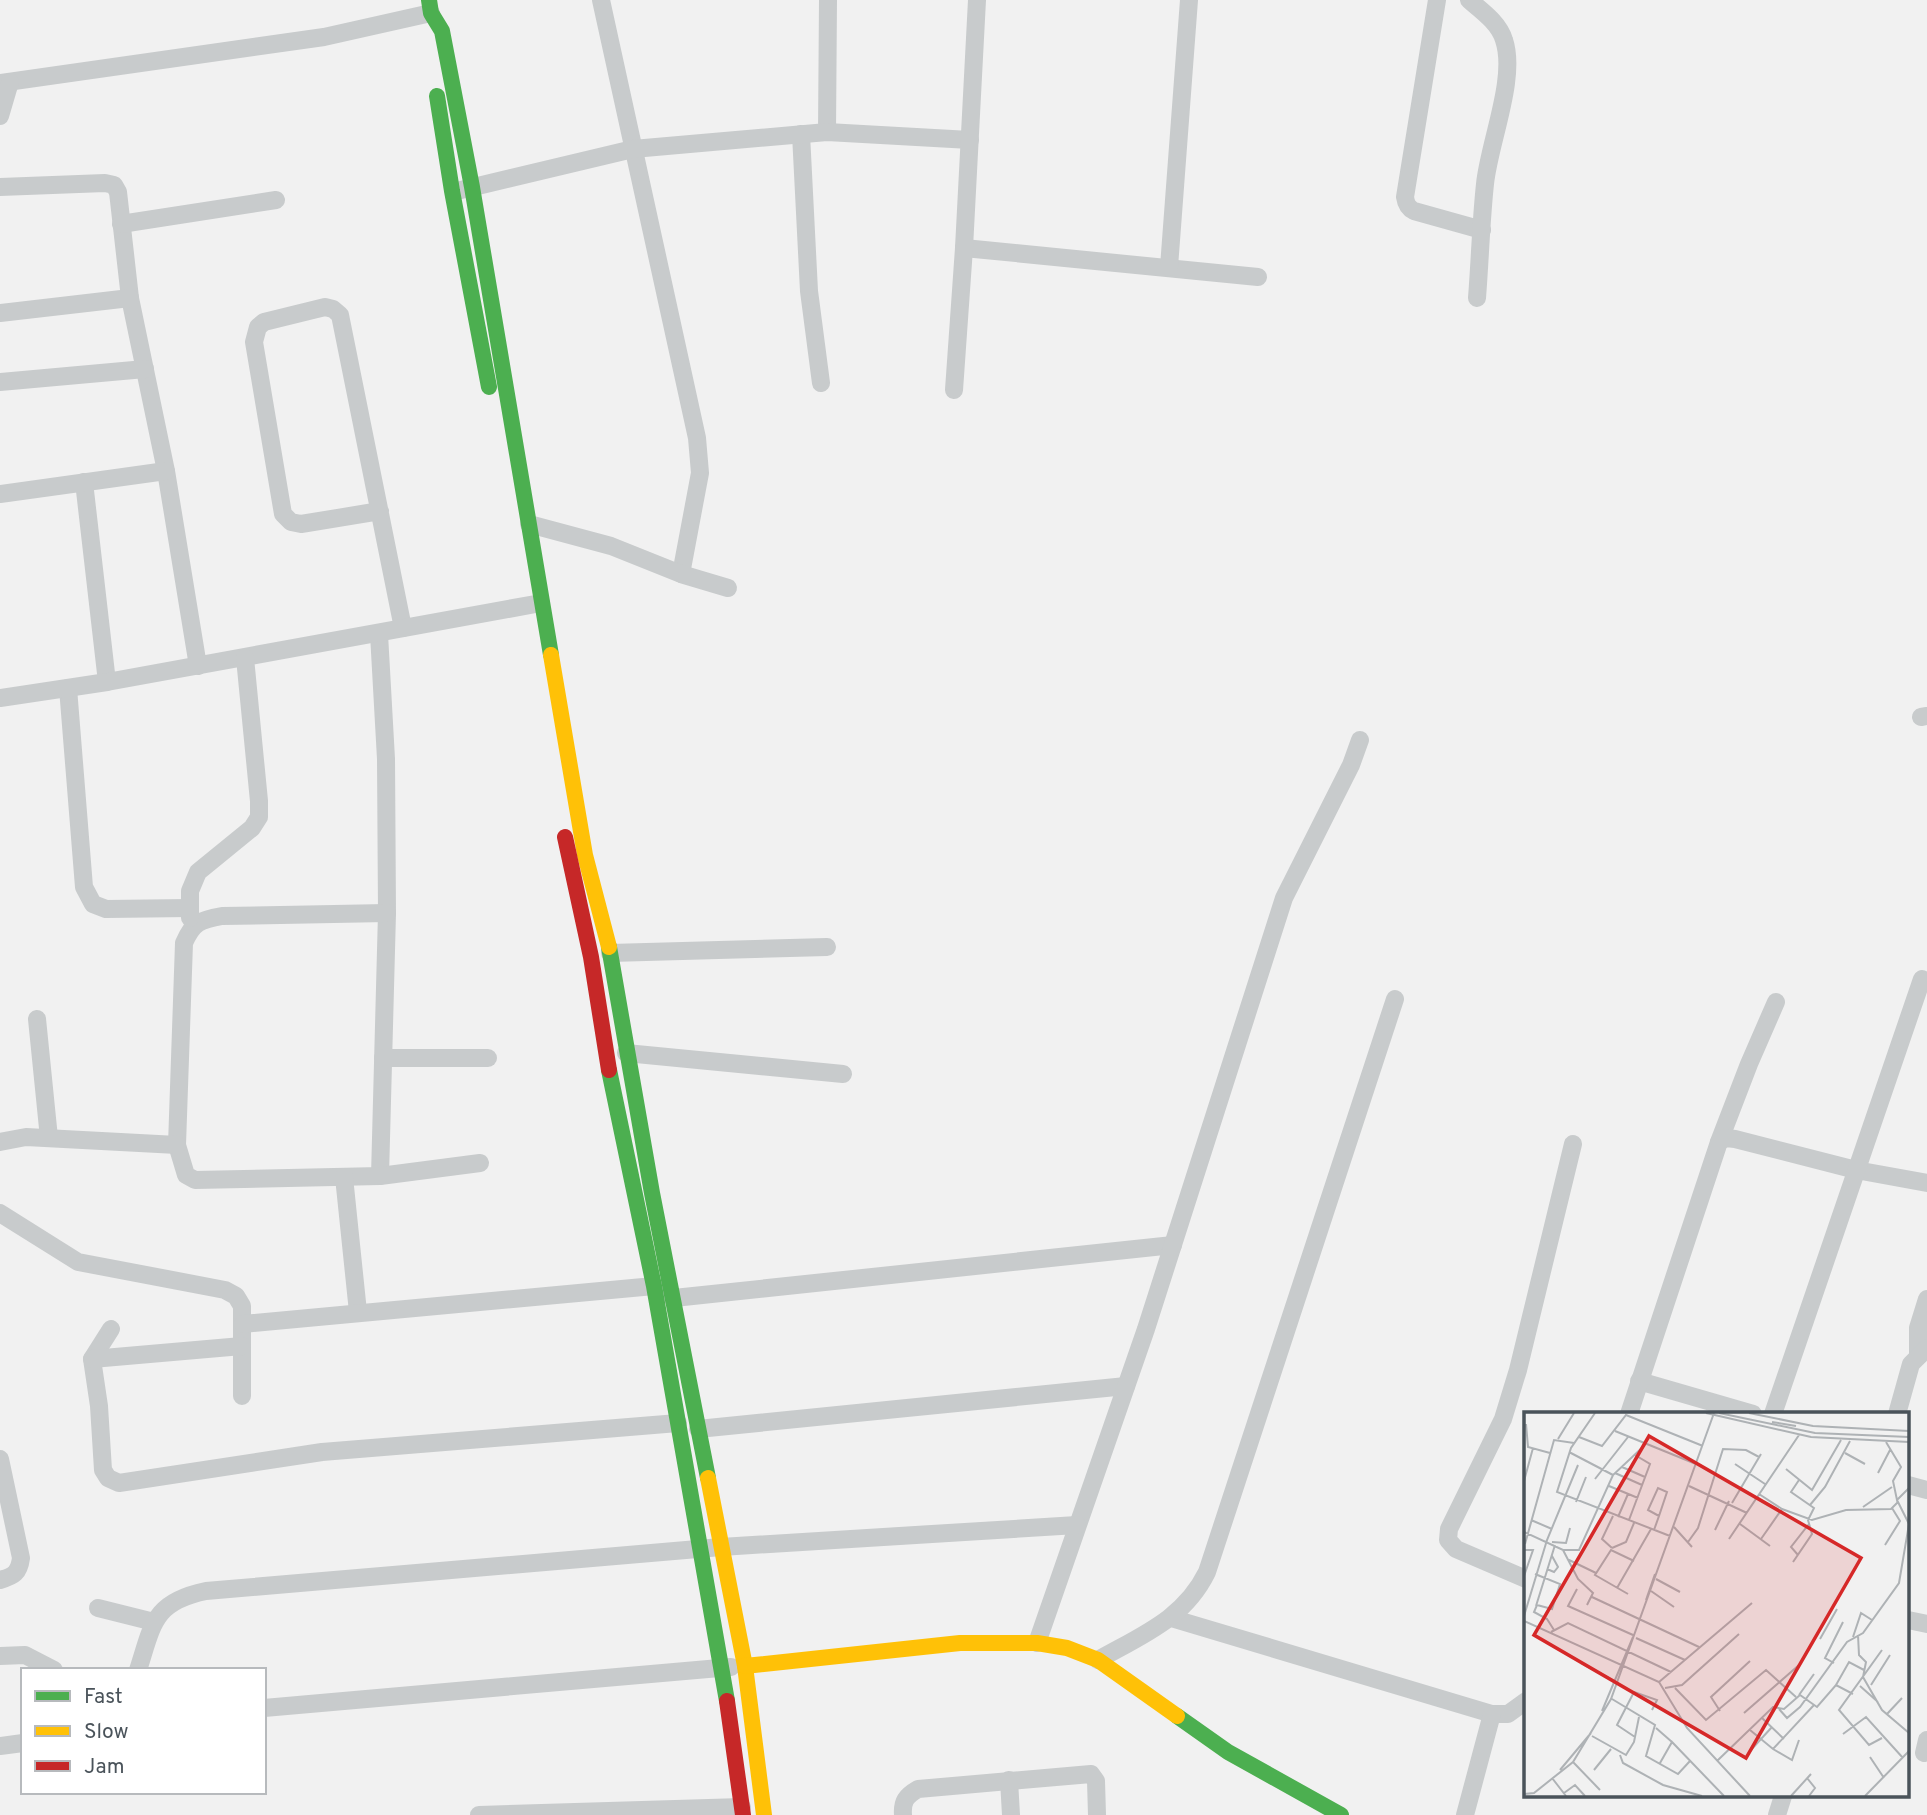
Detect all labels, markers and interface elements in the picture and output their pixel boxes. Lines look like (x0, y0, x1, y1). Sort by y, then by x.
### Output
inset map (1524, 1412, 1910, 1798)
legend (21, 1668, 266, 1794)
text: Fast (84, 1684, 123, 1711)
text: Slow (84, 1719, 129, 1746)
text: Jam (84, 1754, 125, 1781)

